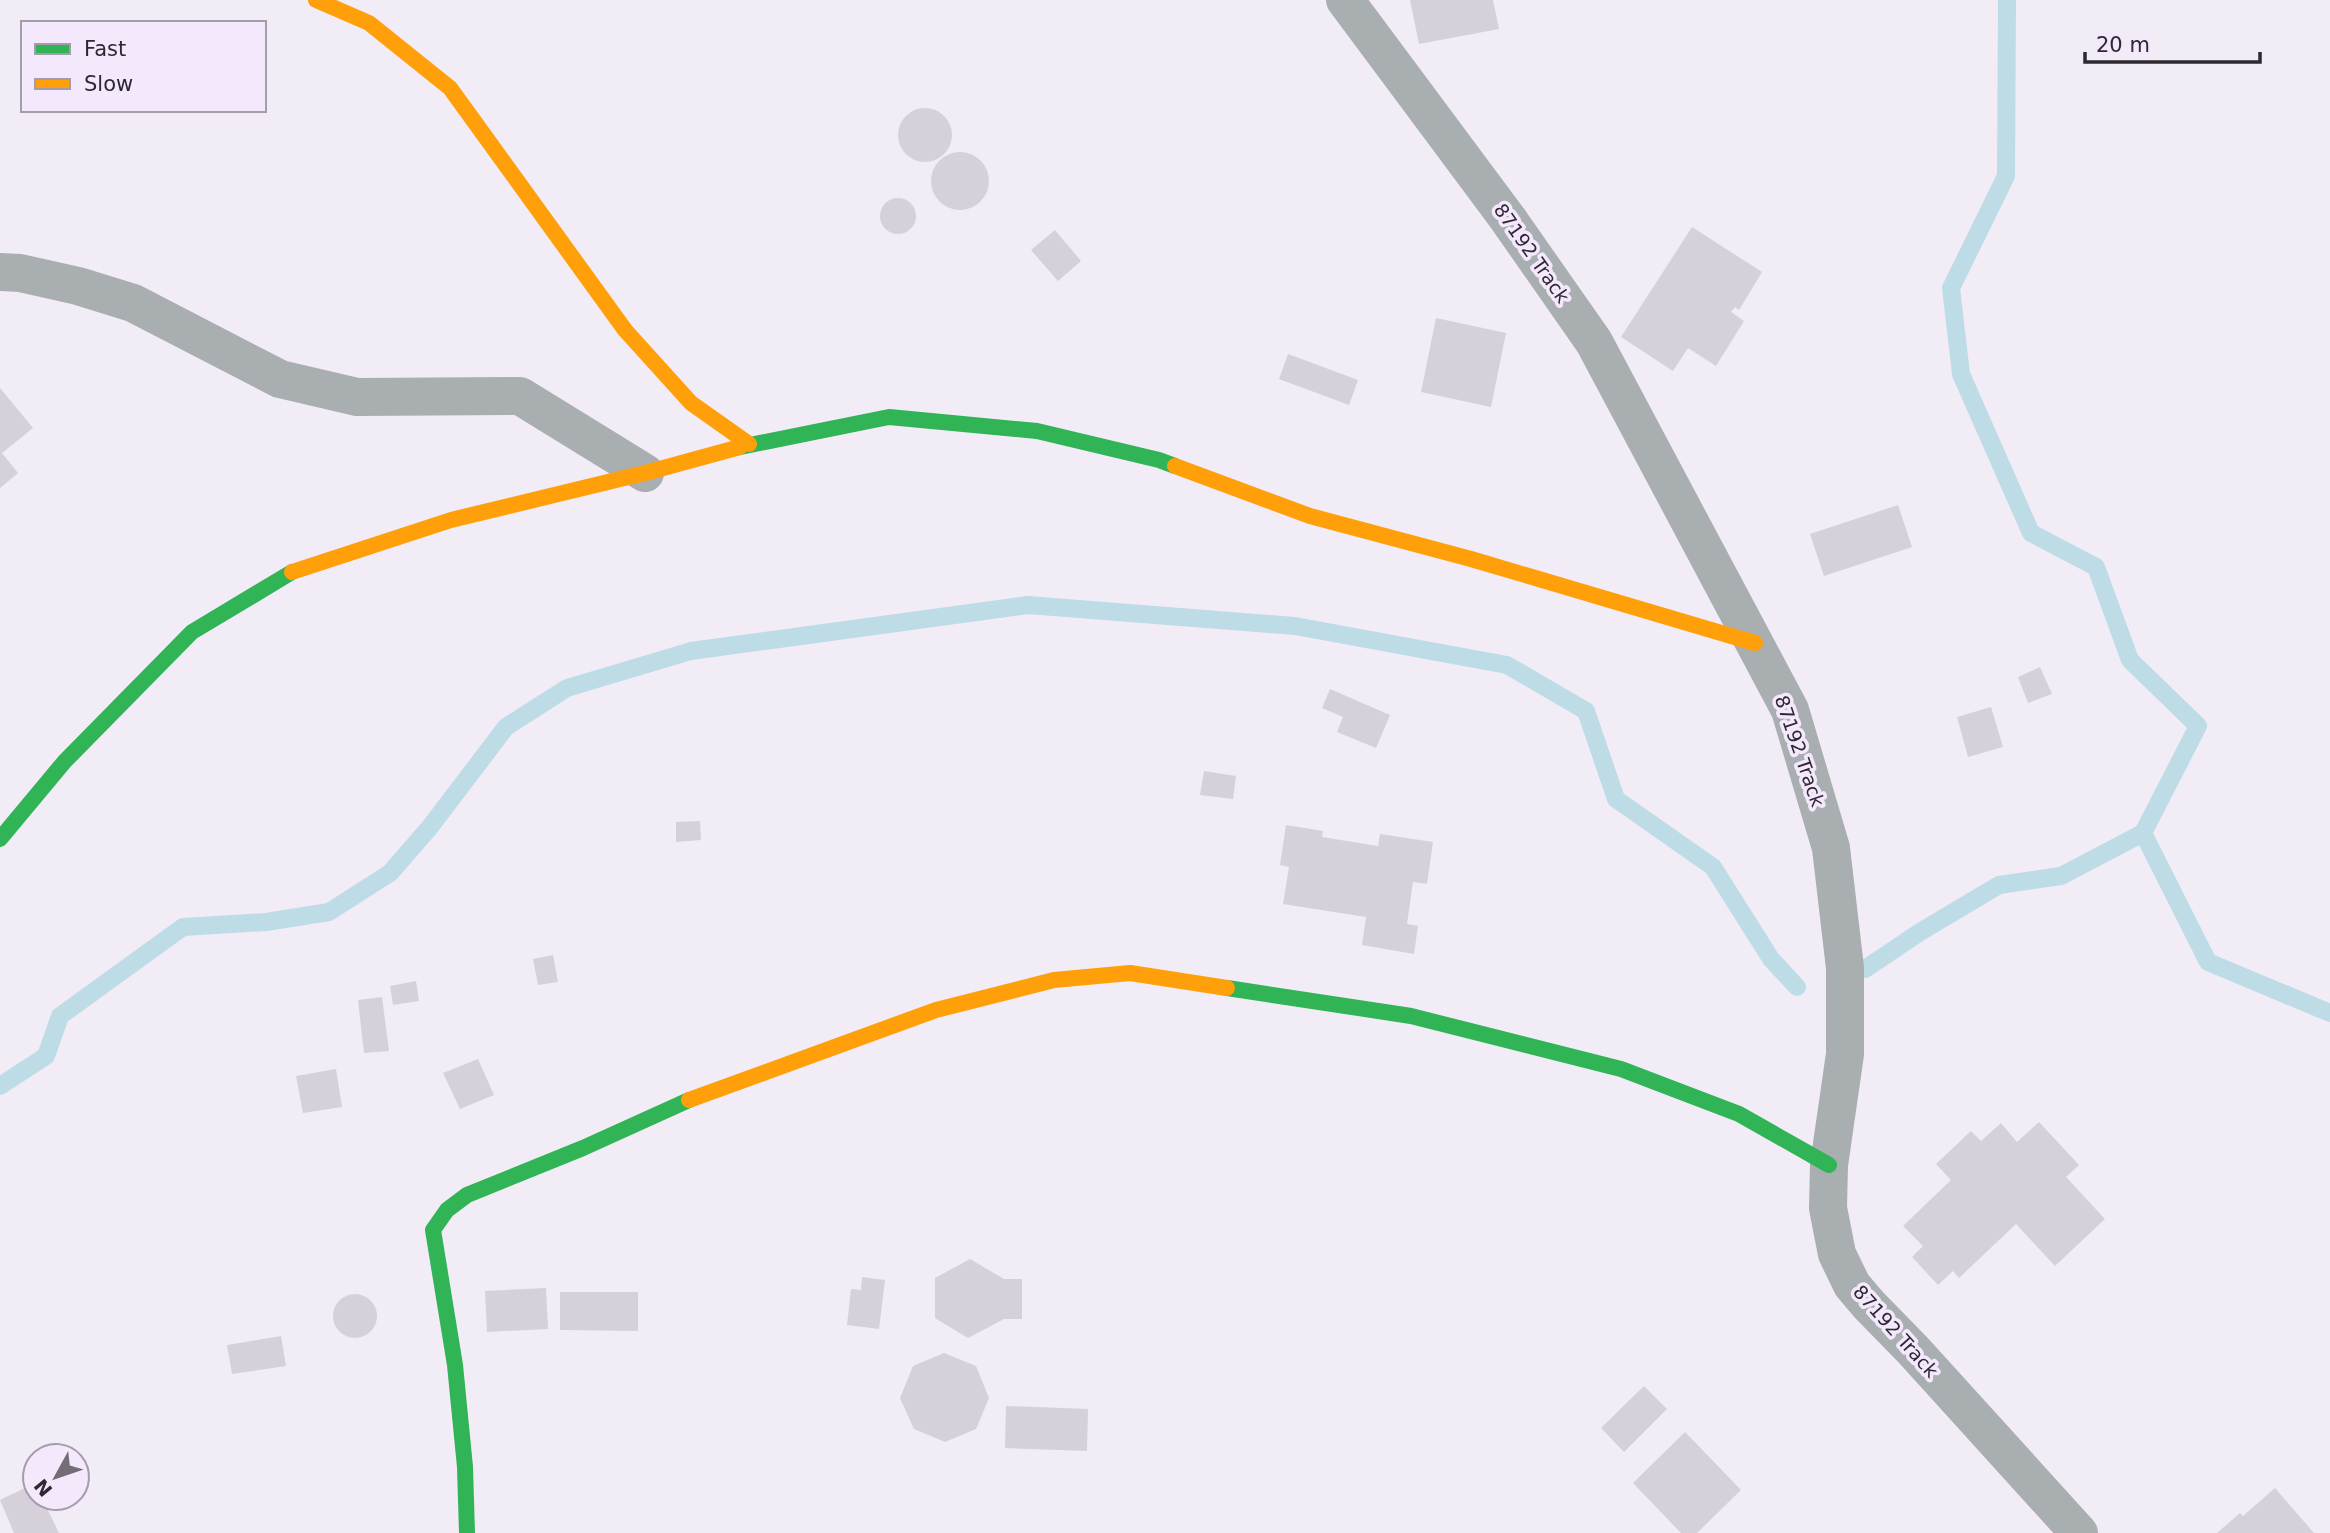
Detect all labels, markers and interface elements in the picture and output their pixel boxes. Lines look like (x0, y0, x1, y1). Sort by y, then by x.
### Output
legend (21, 21, 266, 112)
scale bar (2085, 21, 2260, 65)
text: 20 m (2096, 33, 2150, 57)
text: Fast (84, 37, 126, 61)
text: Slow (84, 72, 133, 96)
street label: 87192 Track (1490, 199, 1574, 307)
street label: 87192 Track (1771, 692, 1829, 810)
street label: 87192 Track (1849, 1280, 1943, 1382)
north arrow (21, 1442, 91, 1512)
text: N (29, 1475, 57, 1501)

